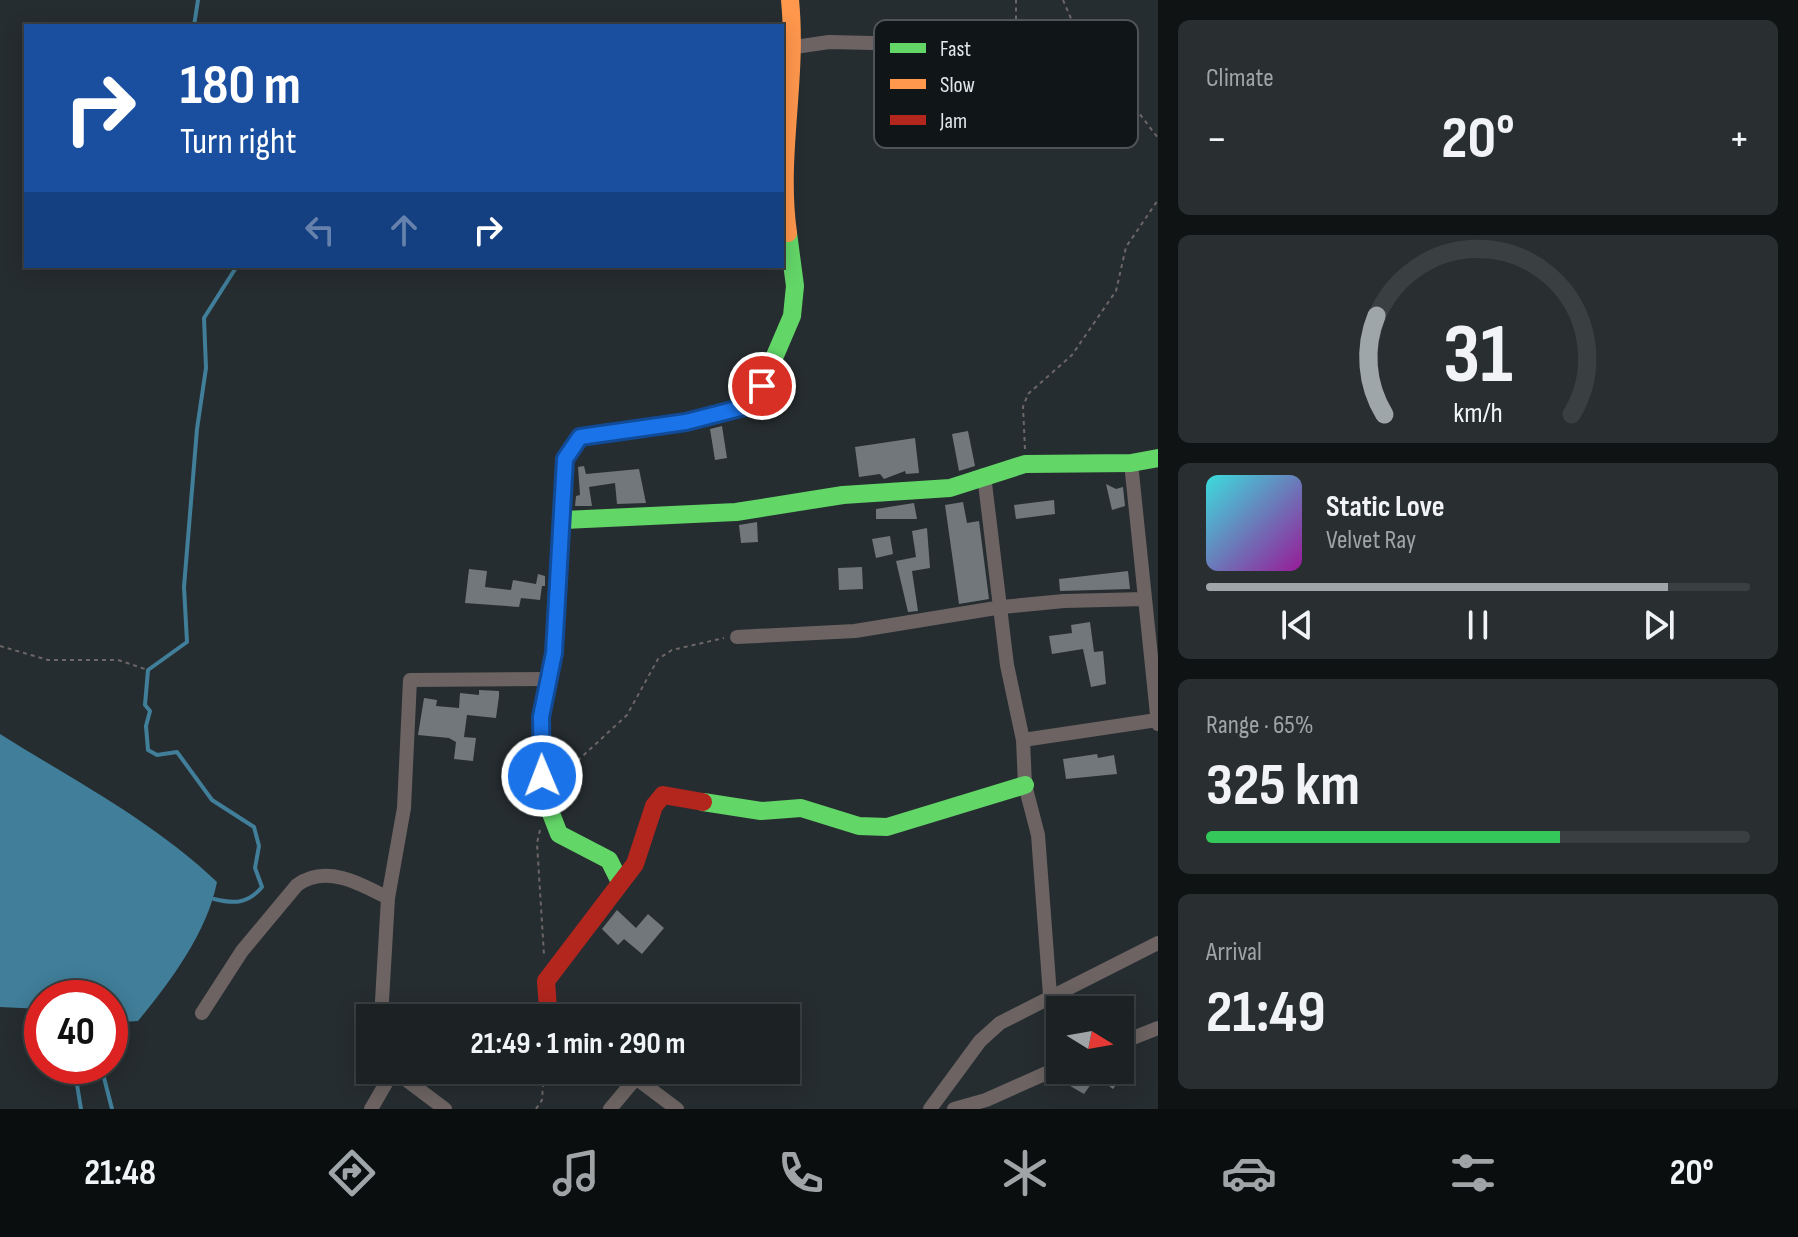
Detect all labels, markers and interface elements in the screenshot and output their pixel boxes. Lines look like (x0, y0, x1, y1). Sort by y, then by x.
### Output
legend (874, 20, 1138, 148)
text: Fast (940, 36, 971, 63)
text: 180 m (180, 53, 301, 120)
icon: right (48, 56, 152, 160)
text: Climate (1206, 63, 1274, 94)
text: Slow (940, 72, 975, 99)
text: 20° (1441, 103, 1515, 175)
text: Jam (939, 108, 967, 135)
text: − (1206, 113, 1228, 166)
text: + (1728, 113, 1750, 166)
text: Turn right (180, 121, 297, 164)
icon: left (298, 208, 342, 252)
icon: ahead (382, 208, 426, 252)
icon: right (466, 208, 510, 252)
text: 31 (1443, 306, 1513, 406)
pin (728, 352, 796, 420)
icon: arrive (740, 364, 784, 408)
text: km/h (1453, 396, 1503, 431)
text: Static Love (1326, 489, 1445, 525)
text: Velvet Ray (1326, 525, 1416, 556)
icon: previous (1275, 603, 1319, 647)
icon: pause (1456, 603, 1500, 647)
icon: next (1637, 603, 1681, 647)
text: Range · 65% (1206, 710, 1314, 741)
position arrow (500, 734, 584, 818)
text: 325 km (1206, 750, 1360, 822)
text: Arrival (1206, 937, 1262, 968)
text: 21:49 (1206, 977, 1326, 1049)
speed limit sign: 40 (24, 980, 128, 1084)
north arrow (1046, 996, 1134, 1084)
map controls (1046, 996, 1134, 1084)
text: 21:49 · 1 min · 290 m (471, 1026, 685, 1062)
icon: directions (324, 1145, 380, 1201)
icon: music (548, 1145, 604, 1201)
icon: phone (773, 1145, 829, 1201)
icon: climate (997, 1145, 1053, 1201)
icon: car (1221, 1145, 1277, 1201)
icon: filters (1445, 1145, 1501, 1201)
text: 21:48 (84, 1152, 156, 1195)
text: 20° (1670, 1152, 1714, 1195)

